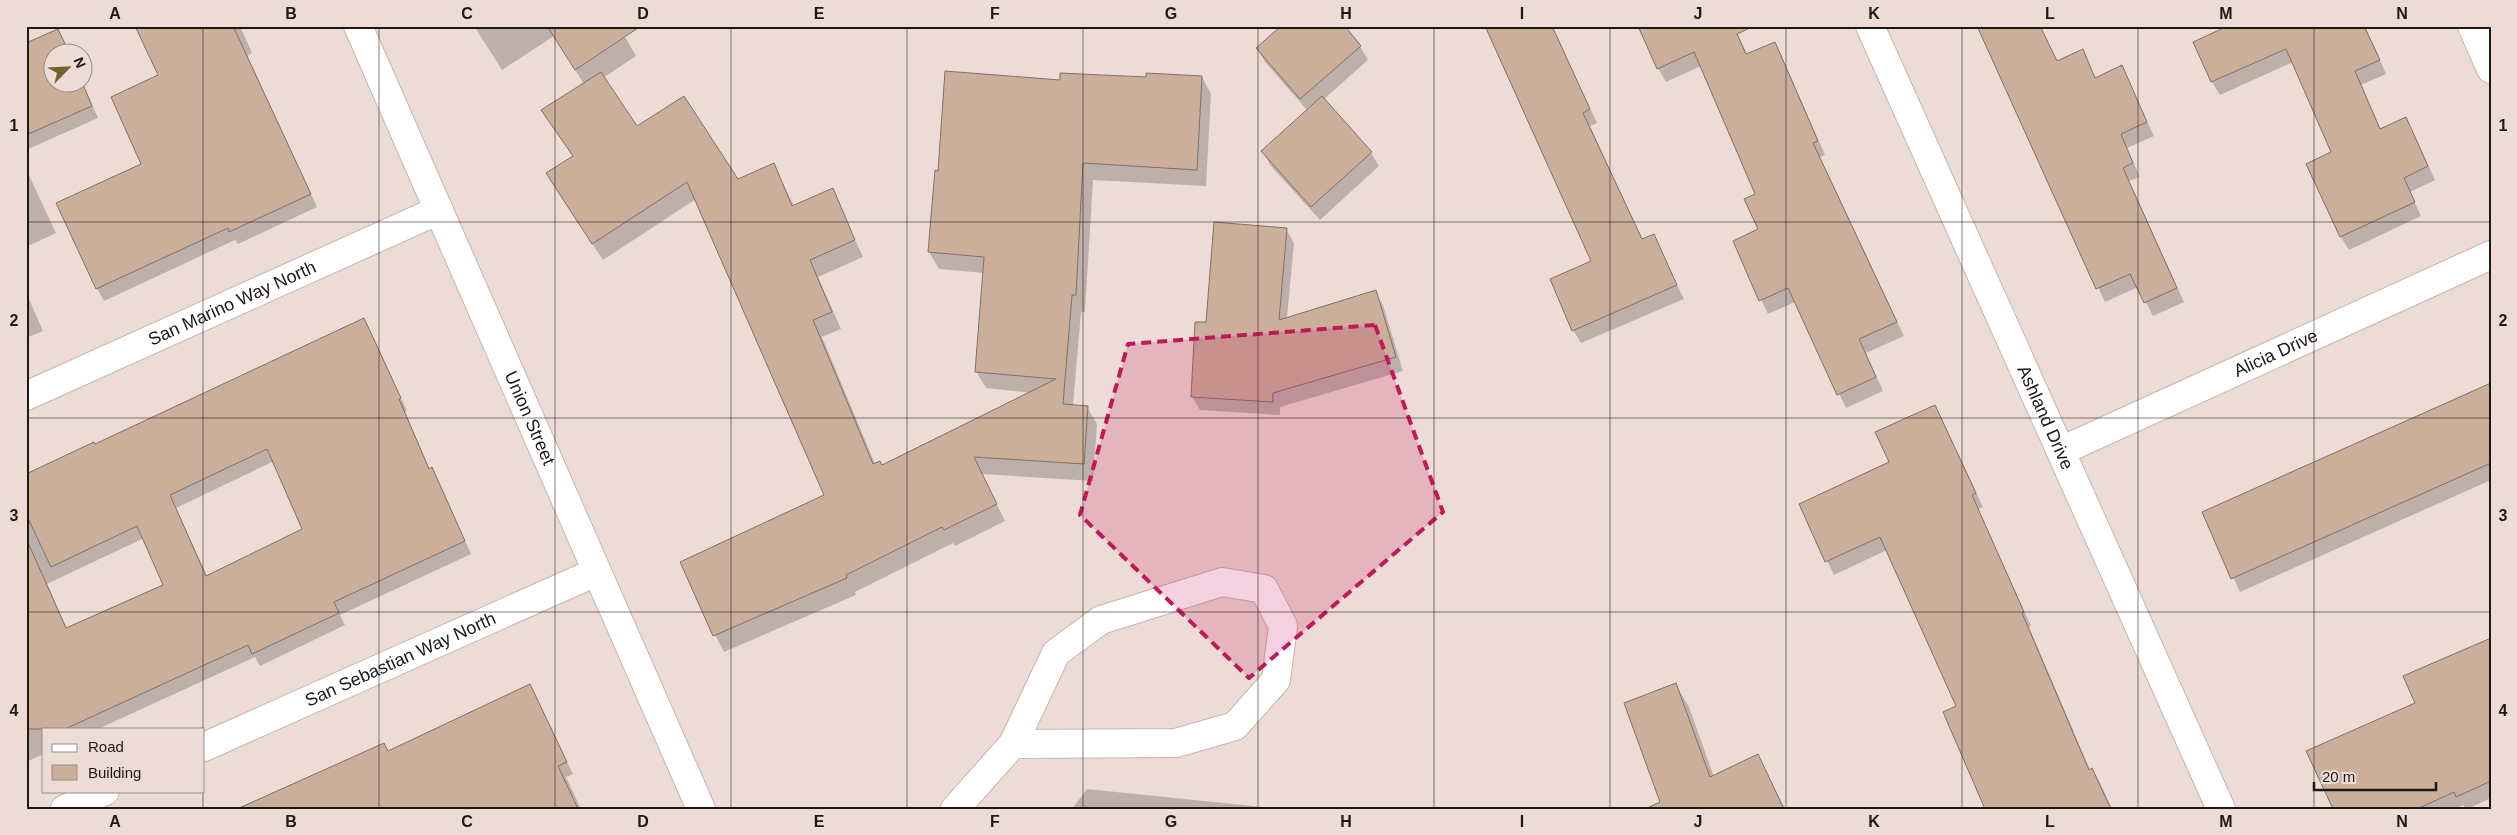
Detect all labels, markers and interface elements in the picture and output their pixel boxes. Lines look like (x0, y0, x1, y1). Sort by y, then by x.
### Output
text: A (109, 5, 121, 22)
text: B (285, 5, 297, 22)
text: C (461, 5, 473, 22)
text: D (637, 5, 649, 22)
text: E (814, 5, 825, 22)
text: F (990, 5, 1000, 22)
text: G (1165, 5, 1177, 22)
text: H (1340, 5, 1352, 22)
text: I (1520, 5, 1524, 22)
text: J (1694, 5, 1702, 22)
text: K (1868, 5, 1880, 22)
text: L (2045, 5, 2055, 22)
text: M (2219, 5, 2233, 22)
text: N (2396, 5, 2408, 22)
north arrow (42, 42, 92, 92)
text: N (71, 55, 89, 71)
text: 1 (10, 117, 19, 134)
text: 1 (2499, 117, 2508, 134)
street label: San Marino Way North (145, 257, 319, 350)
text: 2 (10, 312, 19, 329)
text: 2 (2499, 312, 2508, 329)
street label: Alicia Drive (2231, 325, 2321, 381)
street label: Ashland Drive (2013, 362, 2078, 473)
street label: Union Street (500, 368, 559, 468)
text: 3 (10, 507, 19, 524)
text: 3 (2499, 507, 2508, 524)
street label: San Sebastian Way North (302, 608, 499, 711)
text: 4 (10, 702, 19, 719)
text: 4 (2499, 702, 2508, 719)
legend (42, 728, 205, 792)
text: Road (88, 738, 124, 755)
scale bar (2314, 760, 2437, 792)
text: Building (88, 764, 141, 781)
text: 20 m (2322, 768, 2355, 785)
text: A (109, 813, 121, 830)
text: B (285, 813, 297, 830)
text: C (461, 813, 473, 830)
text: D (637, 813, 649, 830)
text: E (814, 813, 825, 830)
text: F (990, 813, 1000, 830)
text: G (1165, 813, 1177, 830)
text: H (1340, 813, 1352, 830)
text: I (1520, 813, 1524, 830)
text: J (1694, 813, 1702, 830)
text: K (1868, 813, 1880, 830)
text: L (2045, 813, 2055, 830)
text: M (2219, 813, 2233, 830)
text: N (2396, 813, 2408, 830)

